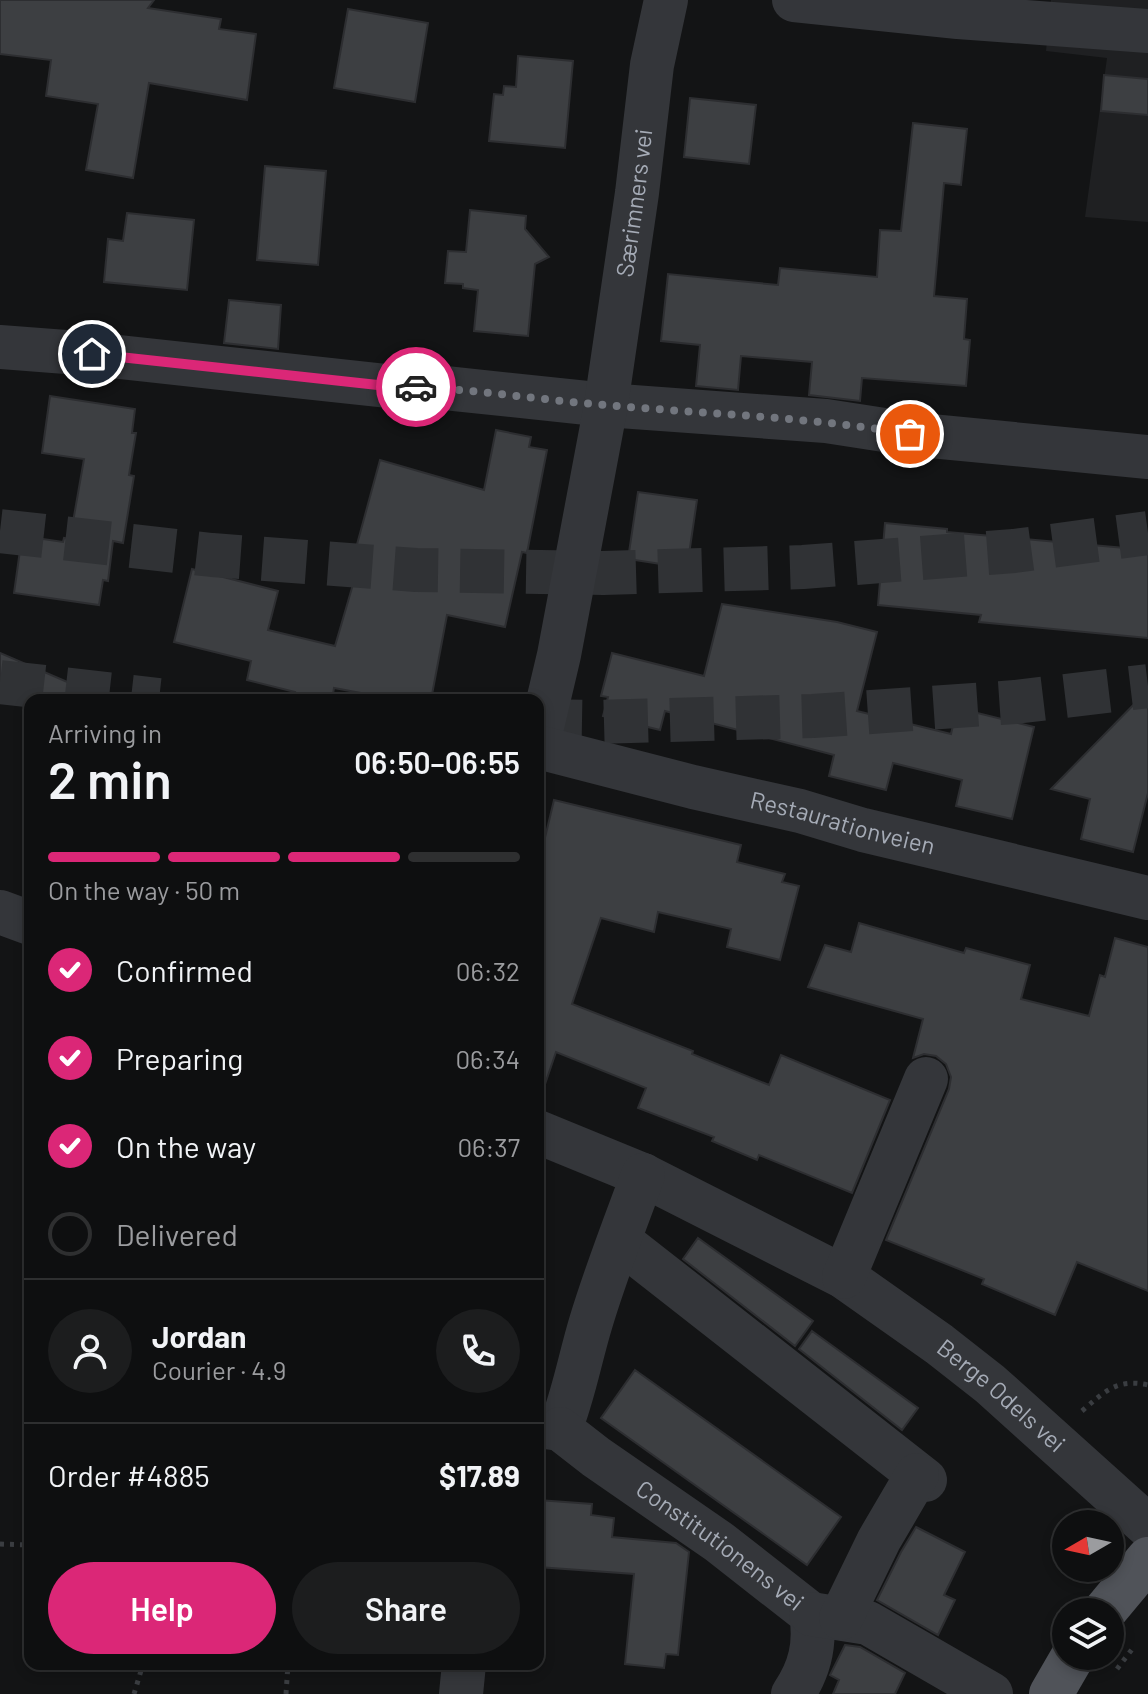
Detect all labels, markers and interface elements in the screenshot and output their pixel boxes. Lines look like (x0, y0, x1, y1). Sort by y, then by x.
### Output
street label: Særimners vei (609, 127, 657, 279)
pin (58, 320, 126, 388)
icon: home (70, 332, 114, 376)
courier (376, 347, 456, 427)
icon: car (394, 365, 438, 409)
pin (876, 400, 944, 468)
icon: bag (888, 412, 932, 456)
text: Arriving in (48, 717, 162, 748)
text: 06:50–06:55 (354, 744, 520, 780)
text: 2 min (48, 747, 172, 809)
street label: Restaurationveien (748, 784, 938, 860)
text: On the way · 50 m (48, 874, 240, 905)
icon: check (48, 948, 92, 992)
text: Confirmed (116, 952, 253, 988)
text: 06:32 (456, 955, 520, 986)
icon: check (48, 1036, 92, 1080)
text: Preparing (116, 1040, 243, 1076)
text: 06:34 (455, 1043, 520, 1074)
icon: check (48, 1124, 92, 1168)
text: On the way (116, 1128, 256, 1164)
text: 06:37 (457, 1131, 520, 1162)
text: Delivered (116, 1216, 238, 1252)
button: person (48, 1309, 132, 1393)
button: phone (436, 1309, 520, 1393)
text: Jordan (152, 1318, 247, 1354)
street label: Berge Odels vei (932, 1332, 1072, 1458)
text: Courier · 4.9 (152, 1354, 286, 1385)
text: Order #4885 (48, 1457, 210, 1493)
text: $17.89 (439, 1457, 520, 1493)
street label: Constitutionens vei (631, 1473, 810, 1616)
north arrow (1052, 1510, 1124, 1582)
map controls (1052, 1510, 1124, 1670)
button: Help (48, 1562, 276, 1654)
button: Share (292, 1562, 520, 1654)
button: layers (1052, 1598, 1124, 1670)

